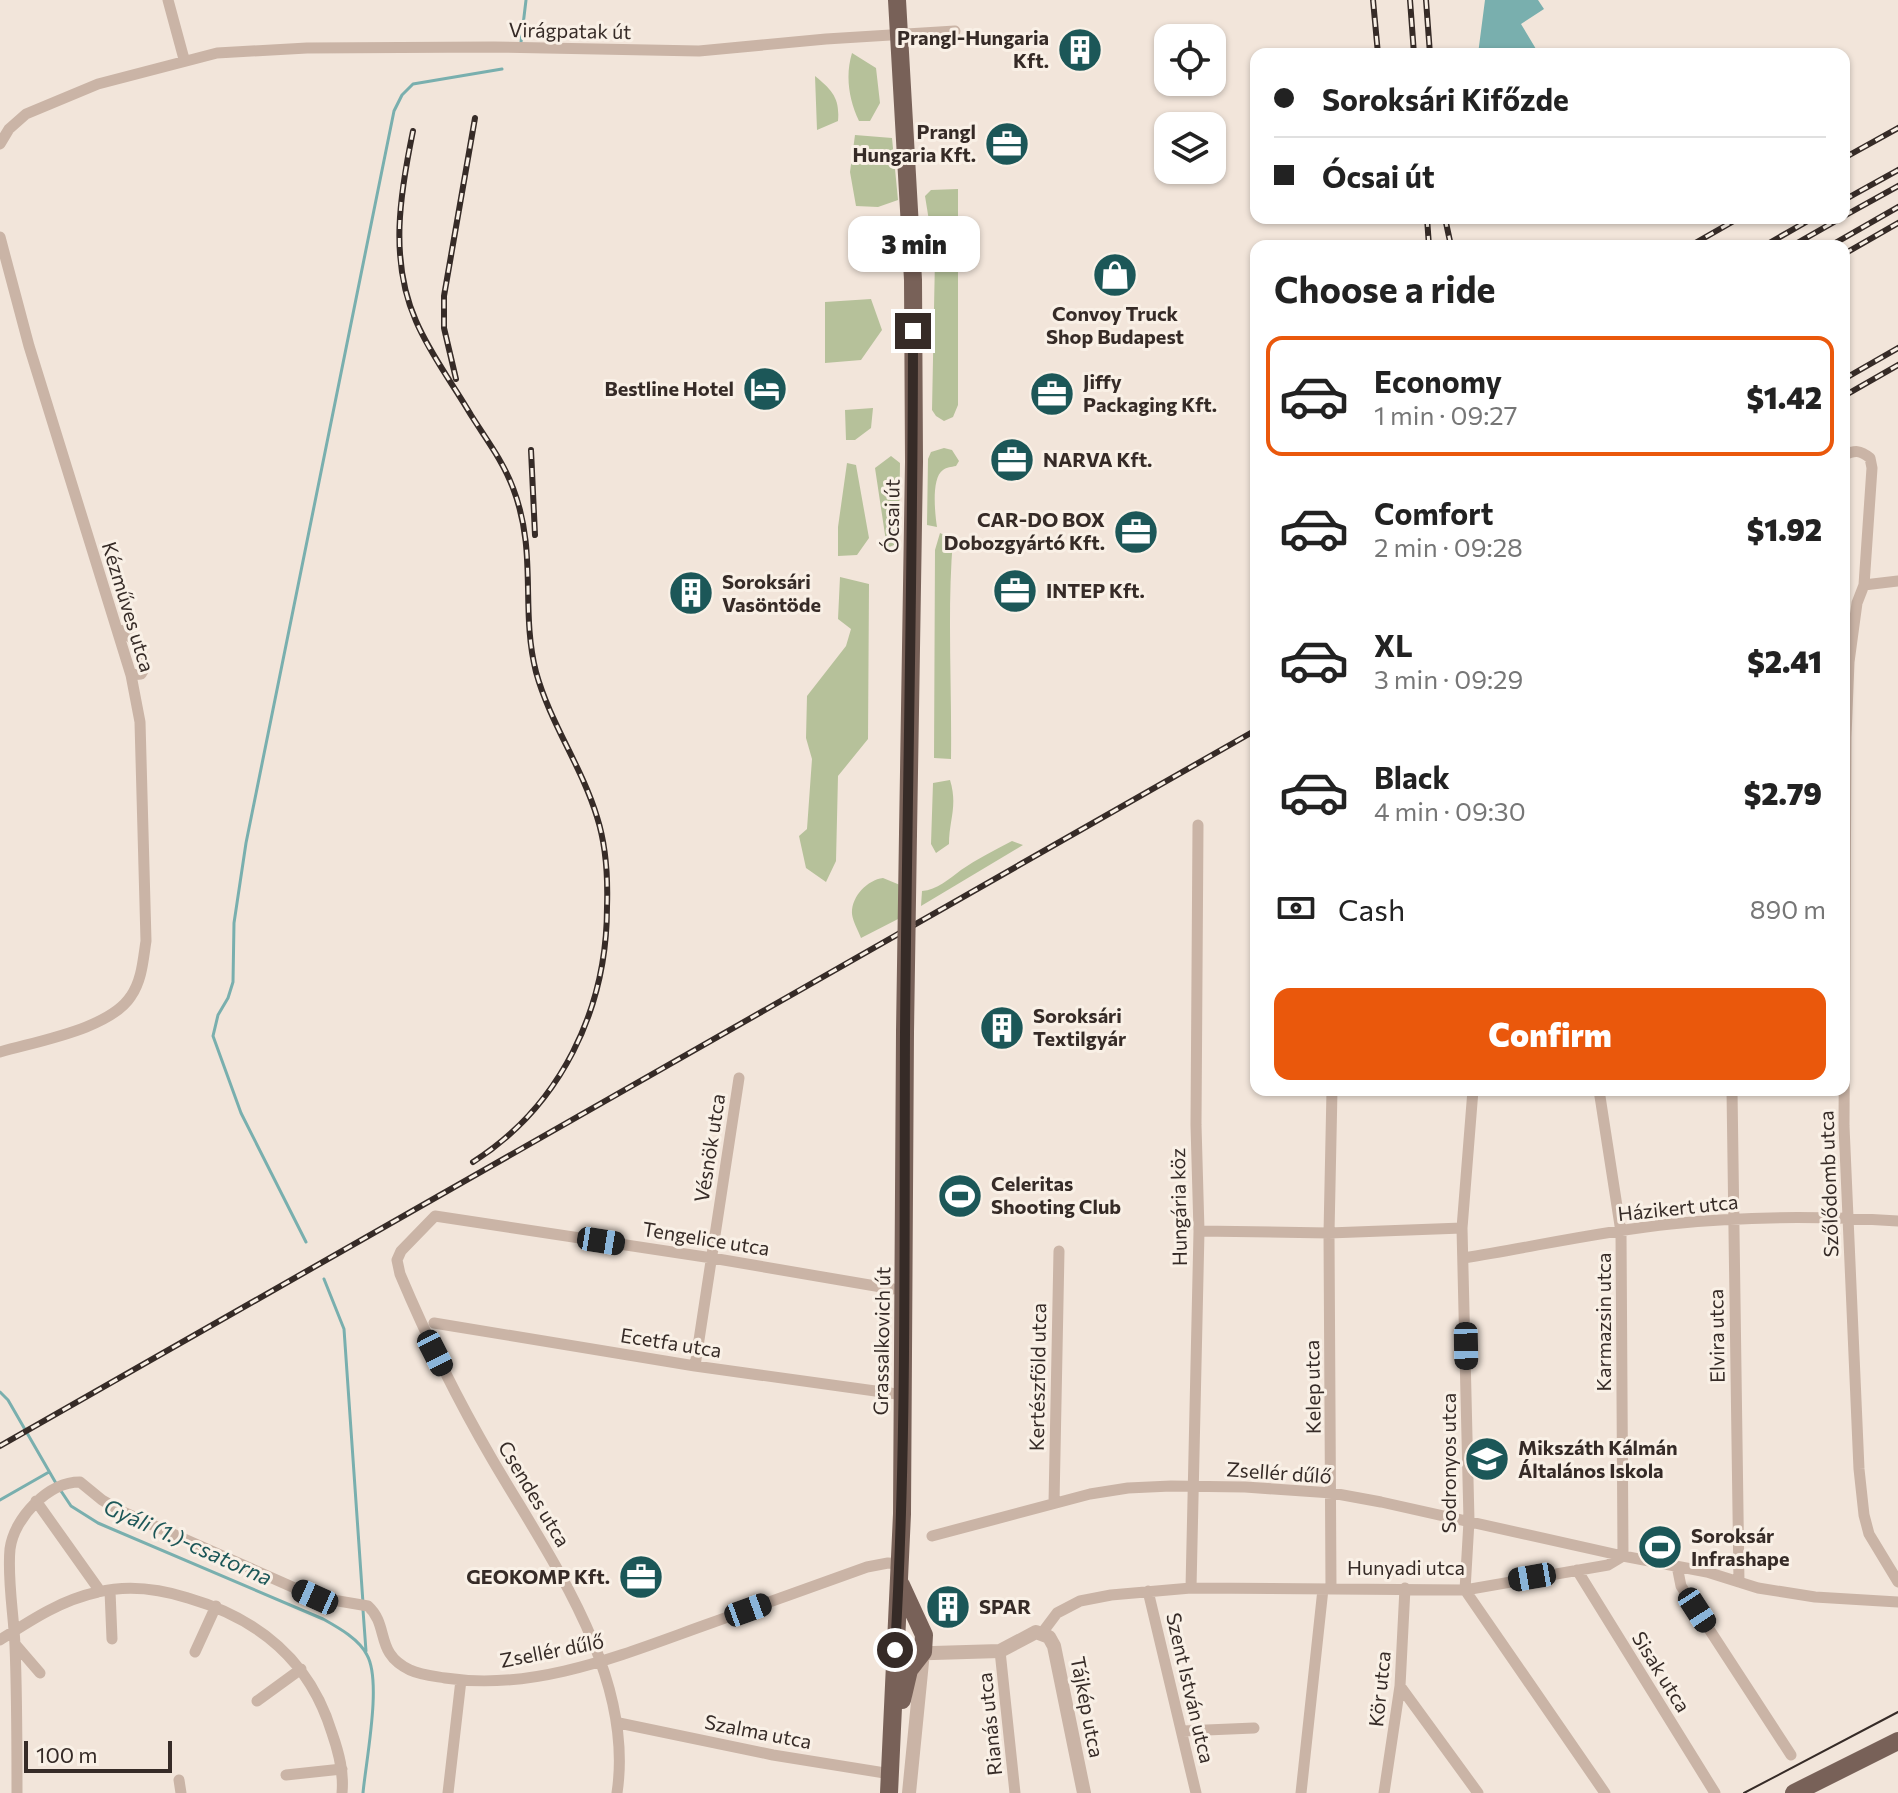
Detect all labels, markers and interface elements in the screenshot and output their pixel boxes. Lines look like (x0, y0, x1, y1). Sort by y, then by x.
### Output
street label: Virágpatak út (508, 17, 632, 43)
map controls (1154, 24, 1226, 184)
button: locate (1154, 24, 1226, 96)
place label: Prangl-Hungaria Kft. (897, 25, 1049, 72)
building icon: Prangl-Hungaria Kft. (1056, 26, 1104, 74)
text: Soroksári Kifőzde (1322, 80, 1569, 117)
button: layers (1154, 112, 1226, 184)
place label: Prangl Hungaria Kft. (852, 119, 976, 166)
office icon: Prangl Hungaria Kft. (983, 120, 1031, 168)
text: Ócsai út (1322, 157, 1435, 194)
callout: 3 min (847, 215, 979, 271)
text: 3 min (881, 228, 947, 259)
shop icon: Convoy Truck Shop Budapest (1091, 251, 1139, 299)
text: Choose a ride (1274, 266, 1495, 310)
place label: Convoy Truck Shop Budapest (1046, 301, 1184, 348)
route end (895, 313, 931, 349)
icon: car (1278, 360, 1350, 432)
text: Economy (1374, 362, 1502, 399)
hotel icon: Bestline Hotel (741, 365, 789, 413)
place label: Jiffy Packaging Kft. (1083, 369, 1217, 416)
office icon: Jiffy Packaging Kft. (1028, 370, 1076, 418)
place label: Bestline Hotel (604, 376, 734, 400)
text: $1.42 (1746, 378, 1822, 415)
text: 1 min · 09:27 (1374, 399, 1517, 430)
office icon: NARVA Kft. (988, 436, 1036, 484)
place label: NARVA Kft. (1043, 447, 1152, 471)
street label: Ócsai út (878, 479, 904, 553)
icon: car (1278, 492, 1350, 564)
text: Comfort (1374, 494, 1493, 531)
place label: CAR-DO BOX Dobozgyártó Kft. (944, 507, 1105, 554)
office icon: CAR-DO BOX Dobozgyártó Kft. (1112, 508, 1160, 556)
text: $1.92 (1747, 510, 1822, 547)
text: 2 min · 09:28 (1374, 531, 1523, 562)
street label: Kézműves utca (98, 539, 160, 675)
office icon: INTEP Kft. (991, 567, 1039, 615)
building icon: Soroksári Vasöntöde (667, 569, 715, 617)
place label: Soroksári Vasöntöde (722, 569, 821, 616)
place label: INTEP Kft. (1046, 578, 1145, 602)
icon: car (1278, 624, 1350, 696)
text: XL (1374, 626, 1413, 663)
text: $2.41 (1747, 642, 1822, 679)
text: 3 min · 09:29 (1374, 663, 1523, 694)
icon: car (1278, 756, 1350, 828)
text: Black (1374, 758, 1450, 795)
text: $2.79 (1744, 774, 1822, 811)
text: 4 min · 09:30 (1374, 795, 1526, 826)
icon: cash (1274, 886, 1318, 930)
text: Cash (1338, 890, 1405, 927)
text: 890 m (1750, 893, 1826, 924)
button: Confirm (1274, 988, 1826, 1080)
place label: Soroksári Textilgyár (1033, 1003, 1126, 1050)
building icon: Soroksári Textilgyár (978, 1004, 1026, 1052)
street label: Vésnök utca (689, 1092, 729, 1204)
street label: Szőlődomb utca (1813, 1110, 1843, 1258)
street label: Hungária köz (1165, 1148, 1191, 1266)
place label: Celeritas Shooting Club (991, 1171, 1121, 1218)
sports icon: Celeritas Shooting Club (936, 1172, 984, 1220)
street label: Házikert utca (1616, 1189, 1739, 1225)
street label: Tengelice utca (641, 1216, 772, 1260)
car (575, 1225, 627, 1257)
street label: Karmazsin utca (1591, 1253, 1615, 1391)
street label: Grassalkovich út (868, 1267, 894, 1415)
street label: Elvira utca (1703, 1289, 1729, 1383)
street label: Kertészföld utca (1024, 1303, 1050, 1451)
street label: Ecetfa utca (619, 1322, 723, 1362)
car (1454, 1322, 1478, 1370)
car (413, 1326, 457, 1380)
street label: Kelep utca (1299, 1340, 1325, 1434)
street label: Sodronyos utca (1436, 1393, 1460, 1533)
school or university icon: Mikszáth Kálmán Általános Iskola (1463, 1435, 1511, 1483)
place label: Mikszáth Kálmán Általános Iskola (1518, 1435, 1678, 1482)
street label: Csendes utca (494, 1436, 576, 1551)
street label: Zsellér dűlő (1226, 1456, 1333, 1488)
water label: Gyáli (1.)-csatorna (100, 1492, 277, 1591)
sports icon: Soroksár Infrashape (1636, 1523, 1684, 1571)
place label: Soroksár Infrashape (1691, 1523, 1789, 1570)
office icon: GEOKOMP Kft. (617, 1553, 665, 1601)
street label: Hunyadi utca (1347, 1555, 1465, 1579)
car (1506, 1561, 1558, 1593)
place label: GEOKOMP Kft. (466, 1564, 610, 1588)
car (288, 1576, 342, 1618)
building icon: SPAR (924, 1583, 972, 1631)
car (1674, 1583, 1720, 1637)
car (721, 1591, 775, 1629)
place label: SPAR (979, 1594, 1031, 1618)
street label: Szent István utca (1162, 1610, 1220, 1765)
street label: Sisak utca (1628, 1627, 1696, 1716)
street label: Zsellér dűlő (498, 1628, 606, 1672)
route start (877, 1632, 913, 1668)
street label: Kör utca (1363, 1650, 1395, 1728)
street label: Tájkép utca (1066, 1654, 1110, 1760)
street label: Rianás utca (972, 1671, 1006, 1777)
street label: Szalma utca (703, 1709, 814, 1753)
scale bar (24, 1737, 172, 1773)
text: 100 m (36, 1741, 98, 1768)

